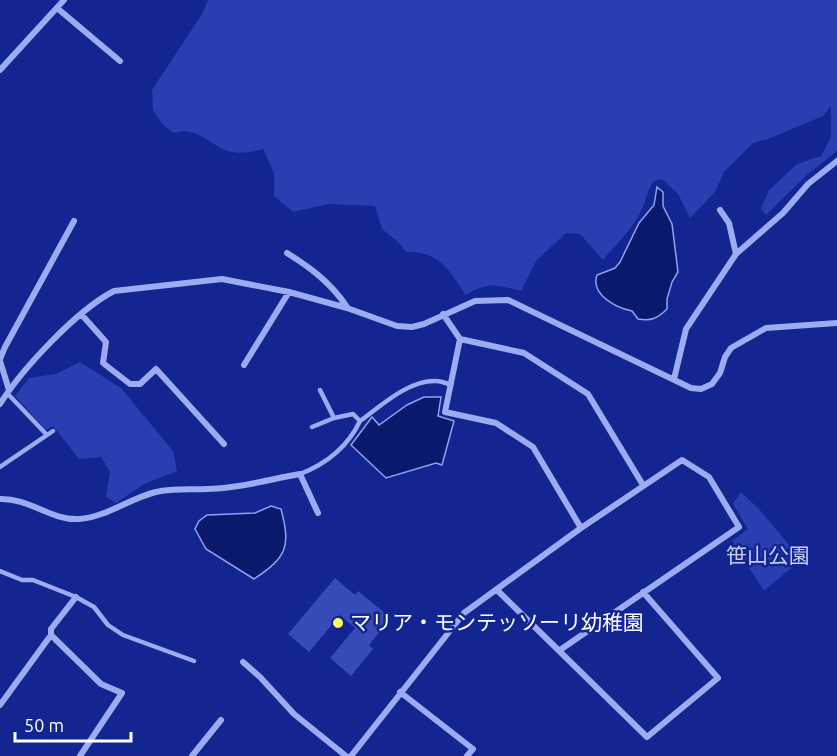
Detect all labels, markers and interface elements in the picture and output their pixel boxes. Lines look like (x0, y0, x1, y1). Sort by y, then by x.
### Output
park label: 笹山公園 (726, 543, 810, 567)
place label: マリア・モンテッソーリ幼稚園 (350, 610, 644, 634)
marker: マリア・モンテッソーリ幼稚園 (331, 616, 345, 630)
scale bar (15, 705, 130, 743)
text: 50 m (24, 715, 64, 735)

